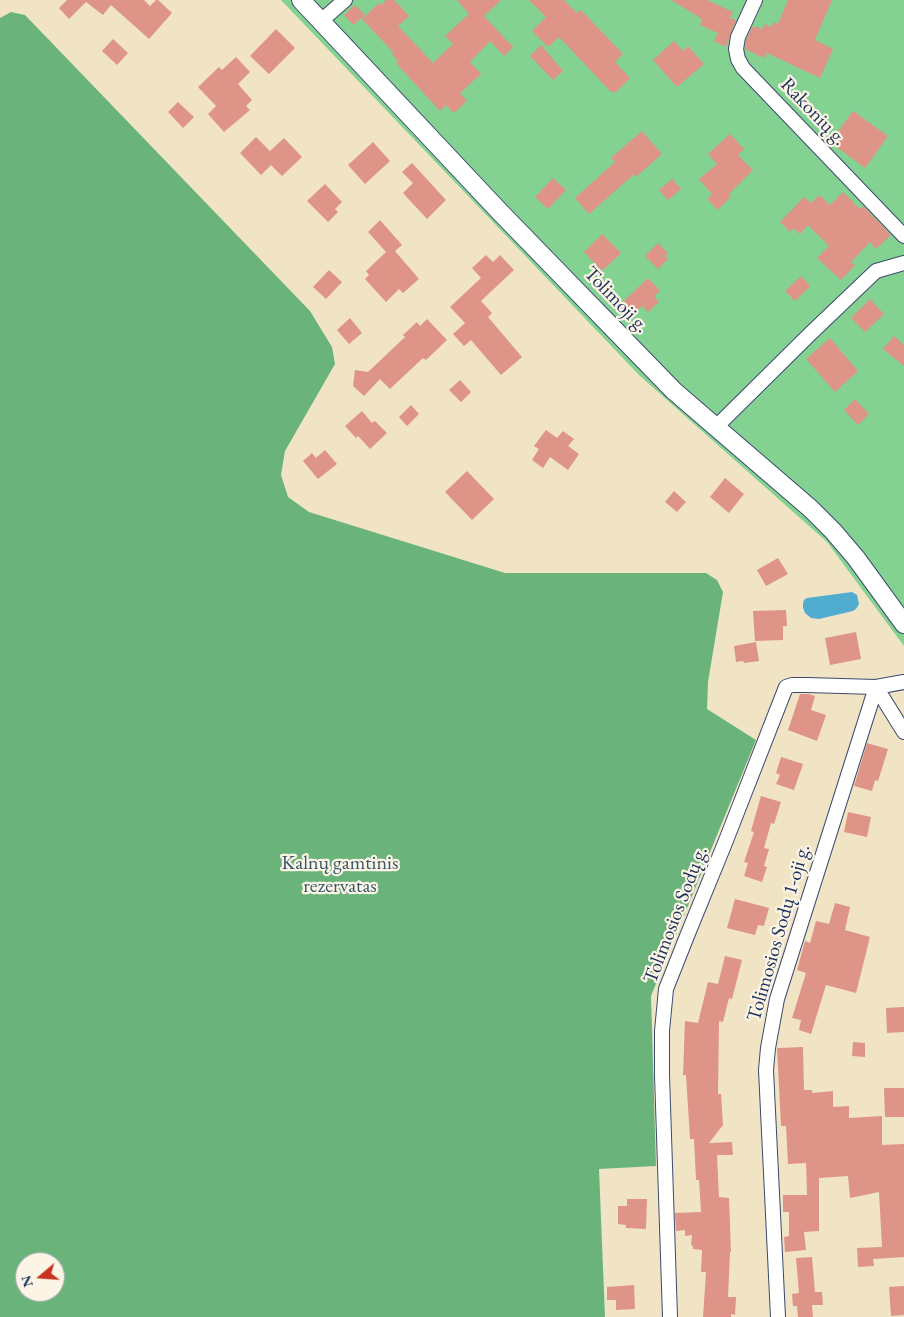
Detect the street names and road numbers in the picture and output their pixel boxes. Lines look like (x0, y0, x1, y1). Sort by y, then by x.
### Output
street label: Rakonių g. (775, 73, 851, 151)
street label: Tolimoji g. (579, 262, 653, 338)
street label: Tolimosios Sodų 1-oji g. (742, 842, 816, 1024)
street label: Tolimosios Sodų g. (639, 843, 713, 987)

